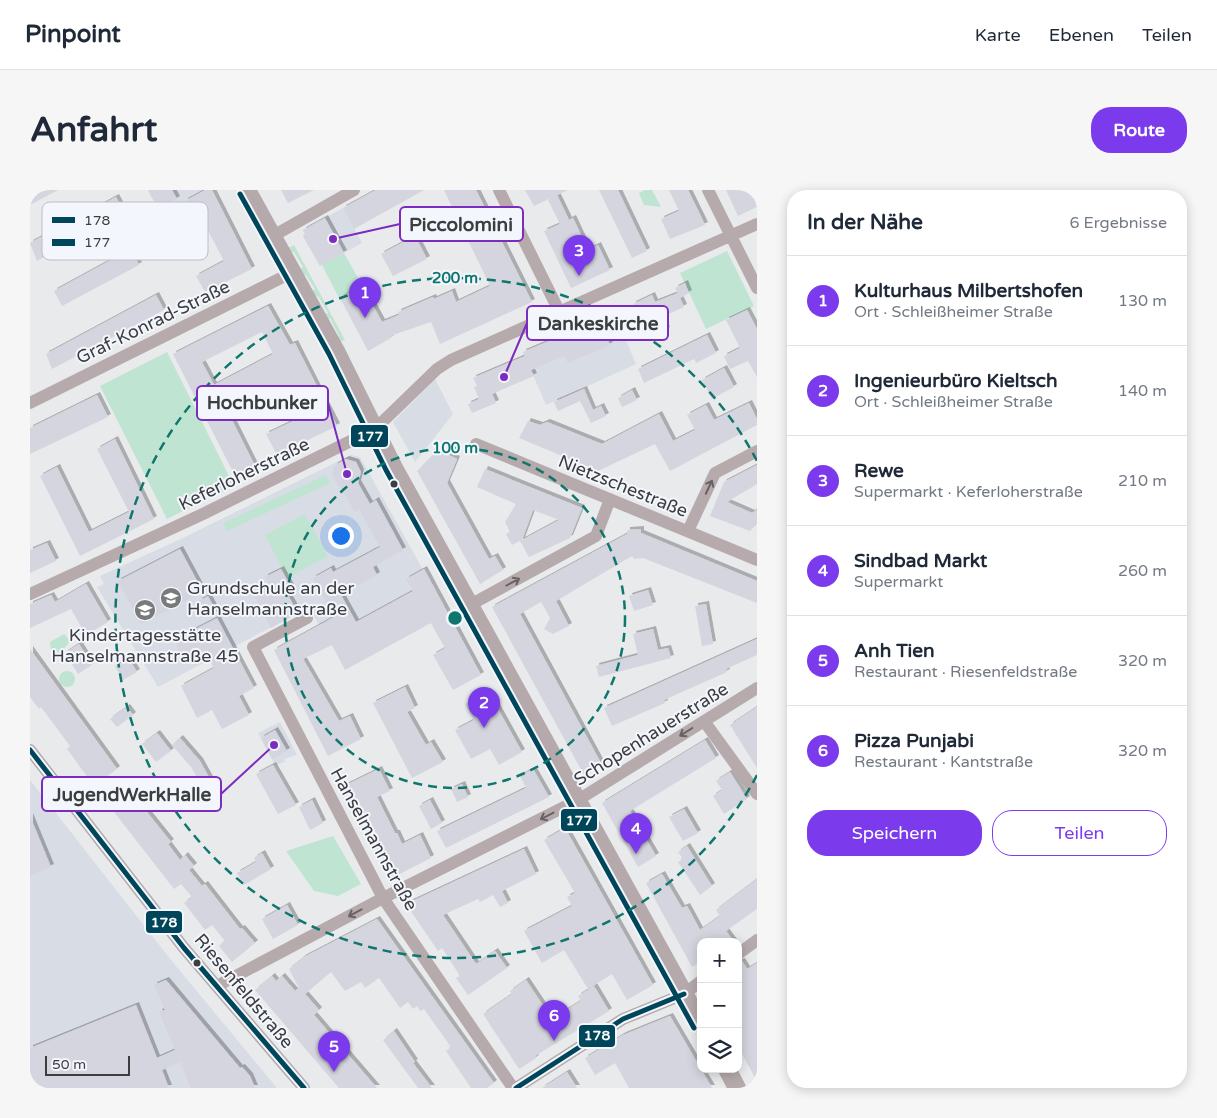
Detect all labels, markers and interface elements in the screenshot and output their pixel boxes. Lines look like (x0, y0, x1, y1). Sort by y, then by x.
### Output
text: Pinpoint (25, 20, 121, 49)
text: Karte (975, 24, 1021, 46)
text: Ebenen (1049, 24, 1114, 46)
text: Teilen (1142, 24, 1192, 46)
button: Route (1091, 107, 1187, 153)
text: Anfahrt (30, 109, 157, 151)
legend (42, 202, 208, 260)
callout: Piccolomini (400, 207, 523, 241)
text: In der Nähe (807, 210, 923, 235)
text: 178 (84, 212, 111, 229)
text: 6 Ergebnisse (1069, 213, 1167, 233)
text: Piccolomini (409, 214, 513, 236)
text: 177 (84, 234, 110, 251)
pin: 3 (563, 235, 595, 276)
text: 200 m (432, 269, 478, 287)
street label: Graf-Konrad-Straße (73, 275, 233, 369)
pin: 1 (349, 277, 381, 318)
text: Kulturhaus Milbertshofen (854, 280, 1083, 302)
text: 1 (818, 291, 828, 311)
text: 130 m (1118, 291, 1167, 311)
text: Ort · Schleißheimer Straße (854, 302, 1053, 322)
callout: Dankeskirche (527, 306, 668, 340)
text: Dankeskirche (538, 313, 659, 335)
text: Ingenieurbüro Kieltsch (854, 370, 1058, 392)
text: 2 (818, 381, 828, 401)
text: 140 m (1118, 381, 1167, 401)
callout: Hochbunker (197, 386, 328, 420)
text: Hochbunker (207, 392, 318, 414)
text: Ort · Schleißheimer Straße (854, 392, 1053, 412)
line badge: 177 (350, 424, 389, 448)
text: 177 (357, 428, 383, 445)
street label: Keferloherstraße (175, 433, 313, 515)
text: 100 m (432, 439, 478, 457)
street label: Nietzschestraße (555, 450, 691, 522)
text: Rewe (854, 460, 904, 482)
text: 3 (818, 471, 828, 491)
text: 210 m (1118, 471, 1167, 491)
unlabelled marker (389, 479, 399, 489)
one-way arrow (705, 480, 714, 495)
text: Supermarkt · Keferloherstraße (854, 482, 1083, 502)
your location (328, 523, 354, 549)
text: Sindbad Markt (854, 550, 987, 572)
text: 4 (818, 561, 828, 581)
text: 260 m (1118, 561, 1167, 581)
text: Supermarkt (854, 572, 943, 592)
place label: Grundschule an der Hanselmannstraße (187, 577, 355, 620)
one-way arrow (506, 577, 521, 587)
school or university icon: Grundschule an der Hanselmannstraße (159, 586, 183, 610)
school or university icon: Kindertagesstätte Hanselmannstraße 45 (133, 598, 157, 622)
centre of rings (446, 609, 464, 627)
place label: Kindertagesstätte Hanselmannstraße 45 (51, 624, 239, 667)
text: Anh Tien (854, 640, 935, 662)
text: 5 (818, 651, 828, 671)
text: 320 m (1118, 651, 1167, 671)
text: Restaurant · Riesenfeldstraße (854, 662, 1077, 682)
street label: Schopenhauerstraße (570, 678, 732, 790)
pin: 2 (468, 687, 500, 728)
one-way arrow (679, 727, 693, 738)
text: Pizza Punjabi (854, 730, 974, 752)
text: 6 (818, 741, 828, 761)
text: 320 m (1118, 741, 1167, 761)
text: Restaurant · Kantstraße (854, 752, 1033, 772)
street label: Hanselmannstraße (326, 764, 422, 914)
callout: JugendWerkHalle (42, 777, 221, 811)
text: JugendWerkHalle (52, 784, 212, 807)
line badge: 177 (560, 808, 598, 832)
button: Speichern (807, 810, 982, 856)
button: Teilen (992, 810, 1167, 856)
one-way arrow (539, 811, 554, 821)
text: 177 (566, 812, 592, 829)
pin: 4 (620, 813, 652, 854)
one-way arrow (347, 908, 362, 918)
line badge: 178 (145, 910, 183, 934)
text: 178 (151, 914, 177, 931)
street label: Riesenfeldstraße (190, 929, 298, 1053)
map controls (697, 938, 742, 1073)
button: + (697, 938, 742, 983)
unlabelled marker (192, 958, 202, 968)
button: − (697, 983, 742, 1028)
pin: 6 (538, 1000, 570, 1041)
line badge: 178 (578, 1024, 616, 1048)
text: 178 (584, 1027, 610, 1044)
button: layers (697, 1028, 742, 1073)
pin: 5 (318, 1031, 350, 1072)
scale bar (45, 1053, 130, 1076)
text: 50 m (52, 1056, 86, 1073)

